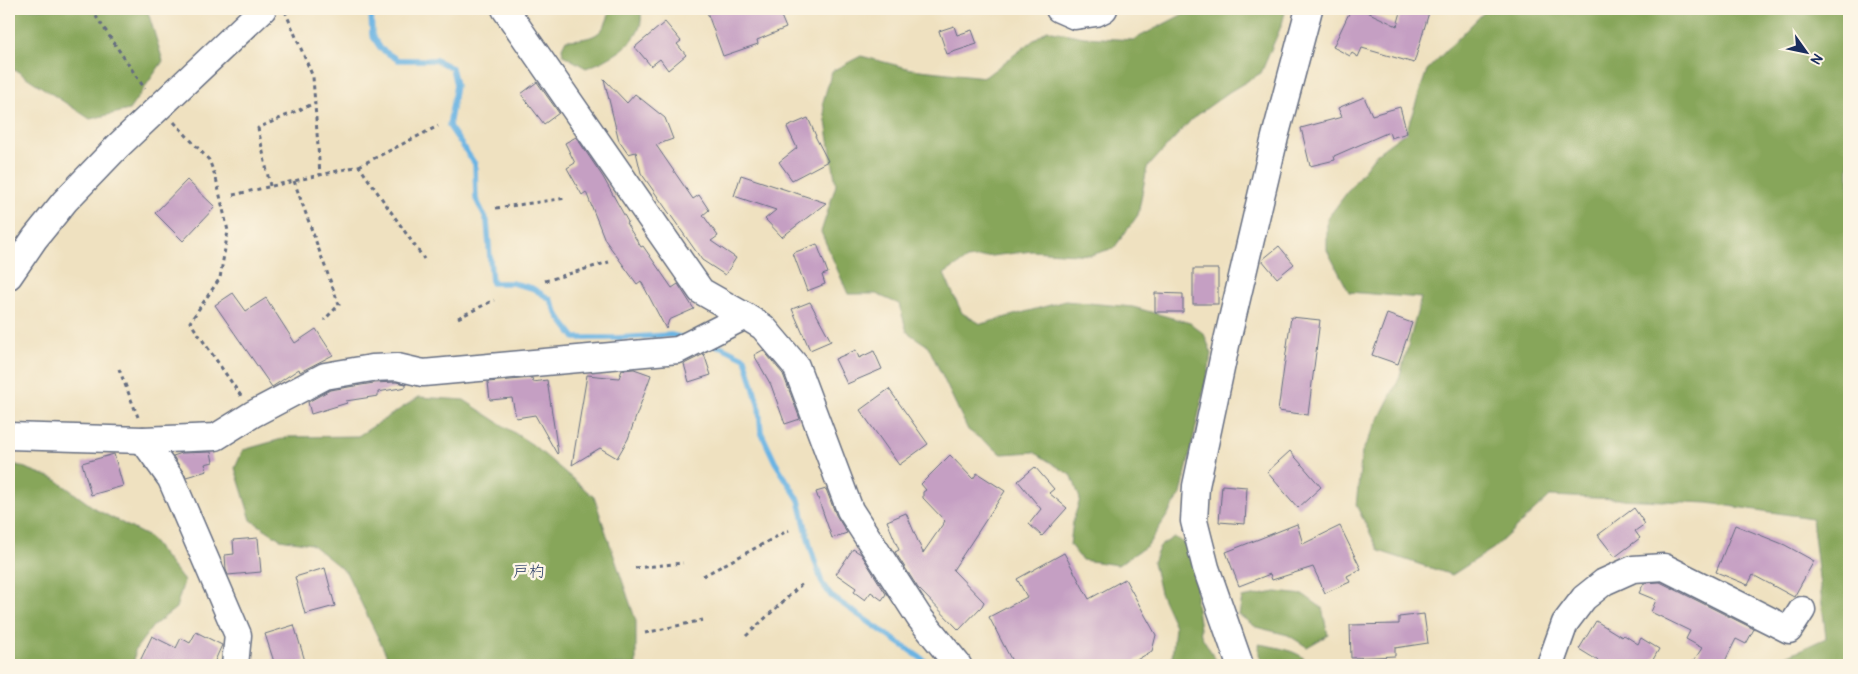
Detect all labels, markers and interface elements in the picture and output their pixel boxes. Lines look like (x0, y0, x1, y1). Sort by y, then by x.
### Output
north arrow (1780, 28, 1830, 78)
text: N (1807, 50, 1826, 67)
district label: 戸杓 (513, 562, 545, 582)

